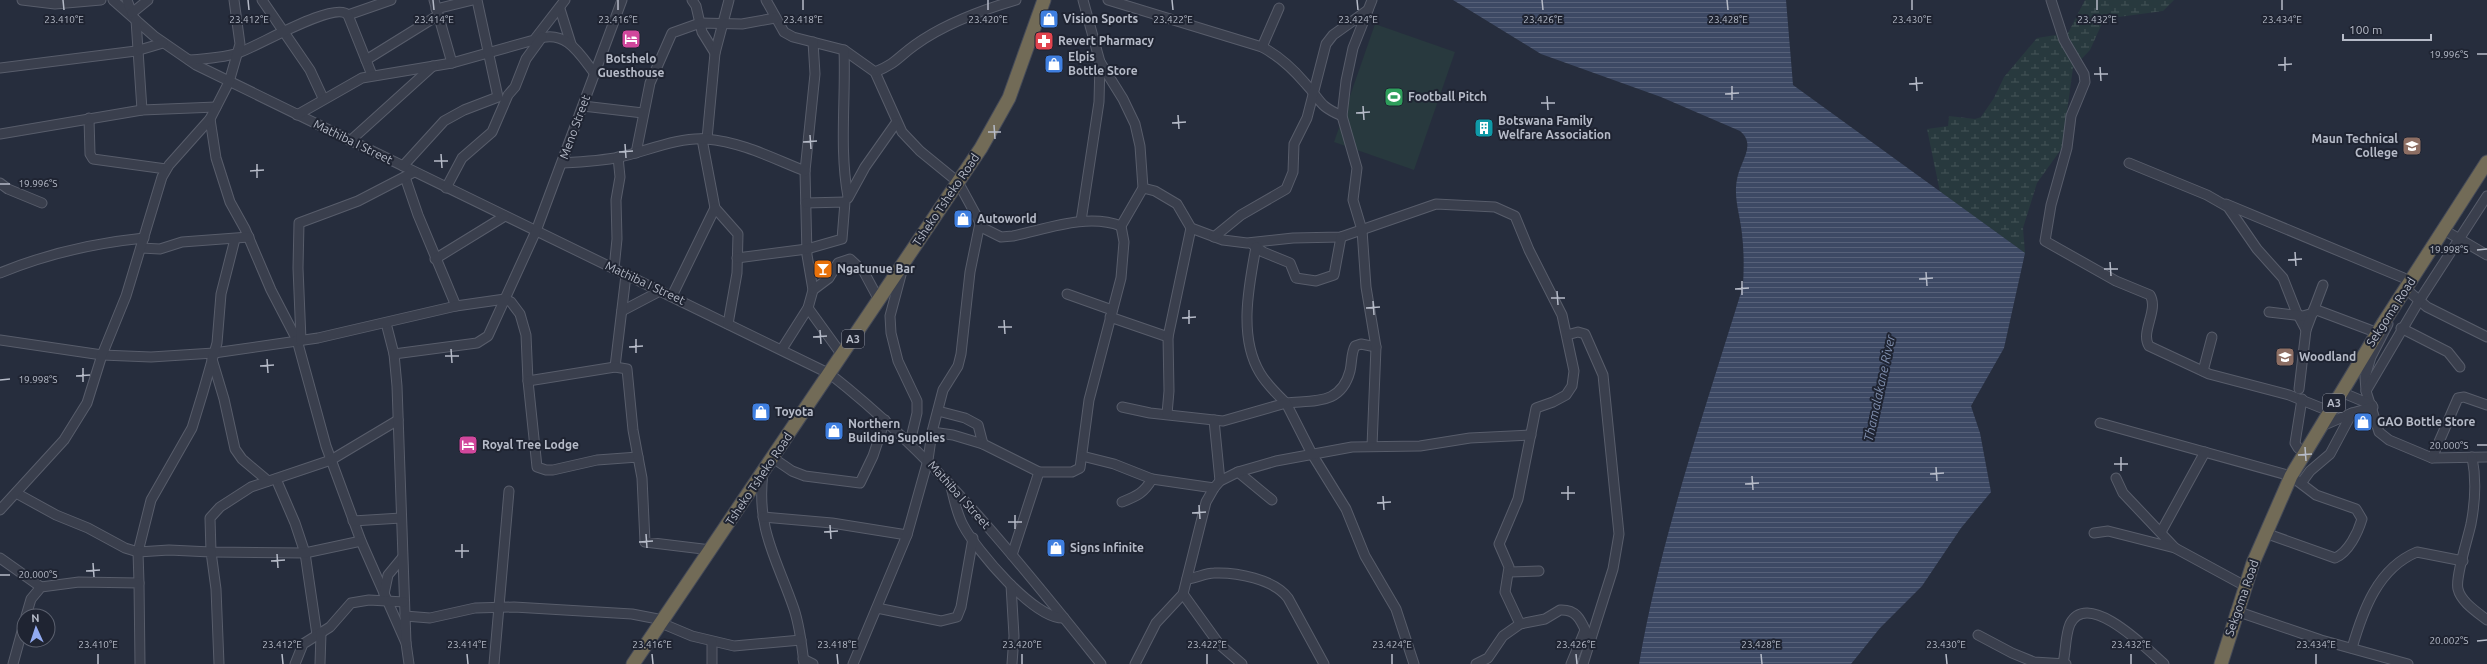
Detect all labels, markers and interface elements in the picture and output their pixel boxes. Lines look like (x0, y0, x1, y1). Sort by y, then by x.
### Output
shop icon: Vision Sports (1038, 8, 1060, 30)
place label: Vision Sports (1063, 12, 1139, 25)
text: 23.410°E (44, 14, 84, 25)
text: 23.412°E (229, 14, 269, 25)
text: 23.414°E (414, 14, 454, 25)
text: 23.416°E (598, 14, 638, 25)
text: 23.418°E (783, 14, 823, 25)
text: 23.420°E (968, 14, 1008, 25)
text: 23.422°E (1153, 14, 1193, 25)
text: 23.424°E (1338, 14, 1378, 25)
text: 23.426°E (1523, 14, 1563, 25)
text: 23.428°E (1708, 14, 1748, 25)
text: 23.430°E (1892, 14, 1932, 25)
text: 23.432°E (2077, 14, 2117, 25)
text: 23.434°E (2262, 14, 2302, 25)
scale bar (2343, 16, 2431, 42)
text: 100 m (2349, 23, 2382, 36)
hotel icon: Botshelo Guesthouse (620, 28, 642, 50)
pharmacy icon: Revert Pharmacy (1033, 30, 1055, 52)
place label: Revert Pharmacy (1058, 34, 1155, 47)
text: 19.996°S (2429, 49, 2469, 60)
place label: Elpis Bottle Store (1068, 50, 1138, 77)
place label: Botshelo Guesthouse (598, 52, 665, 79)
shop icon: Elpis Bottle Store (1043, 53, 1065, 75)
sports icon: Football Pitch (1383, 86, 1405, 108)
place label: Football Pitch (1408, 90, 1487, 103)
street label: Meno Street (557, 93, 592, 161)
place label: Botswana Family Welfare Association (1498, 114, 1611, 141)
street label: Mathiba I Street (312, 117, 395, 166)
building icon: Botswana Family Welfare Association (1473, 117, 1495, 139)
place label: Maun Technical College (2312, 132, 2398, 159)
school or university icon: Maun Technical College (2401, 135, 2423, 157)
street label: Tsheko Tsheko Road (910, 151, 981, 248)
text: 19.996°S (18, 178, 58, 189)
shop icon: Autoworld (952, 208, 974, 230)
place label: Autoworld (977, 212, 1037, 225)
text: 19.998°S (2429, 244, 2469, 255)
street label: Mathiba I Street (603, 258, 687, 307)
bar icon: Ngatunue Bar (812, 258, 834, 280)
place label: Ngatunue Bar (837, 262, 915, 275)
street label: Sekgoma Road (2363, 275, 2418, 349)
road number: A3 (842, 330, 864, 348)
water label: Thamalakane River (1861, 332, 1897, 443)
school or university icon: Woodland (2274, 346, 2296, 368)
place label: Woodland (2299, 350, 2356, 363)
text: 19.998°S (18, 374, 58, 385)
road number: A3 (2323, 394, 2345, 412)
shop icon: Toyota (750, 401, 772, 423)
place label: Toyota (775, 405, 813, 418)
shop icon: GAO Bottle Store (2352, 411, 2374, 433)
place label: GAO Bottle Store (2377, 415, 2476, 428)
place label: Northern Building Supplies (848, 417, 946, 444)
shop icon: Northern Building Supplies (823, 420, 845, 442)
street label: Tsheko Tsheko Road (723, 430, 794, 527)
hotel icon: Royal Tree Lodge (457, 434, 479, 456)
place label: Royal Tree Lodge (482, 438, 579, 451)
text: 20.000°S (2429, 440, 2469, 451)
street label: Mathiba I Street (926, 458, 993, 531)
shop icon: Signs Infinite (1045, 537, 1067, 559)
place label: Signs Infinite (1070, 541, 1144, 554)
street label: Sekgoma Road (2222, 558, 2261, 638)
text: 20.000°S (18, 569, 58, 580)
north arrow (16, 608, 56, 648)
text: N (31, 612, 40, 624)
text: 20.002°S (2429, 635, 2469, 646)
text: 23.410°E (78, 639, 118, 650)
text: 23.412°E (262, 639, 302, 650)
text: 23.414°E (447, 639, 487, 650)
text: 23.416°E (632, 639, 672, 650)
text: 23.418°E (817, 639, 857, 650)
text: 23.420°E (1002, 639, 1042, 650)
text: 23.422°E (1187, 639, 1227, 650)
text: 23.424°E (1372, 639, 1412, 650)
text: 23.426°E (1556, 639, 1596, 650)
text: 23.428°E (1741, 639, 1781, 650)
text: 23.430°E (1926, 639, 1966, 650)
text: 23.432°E (2111, 639, 2151, 650)
text: 23.434°E (2296, 639, 2336, 650)

